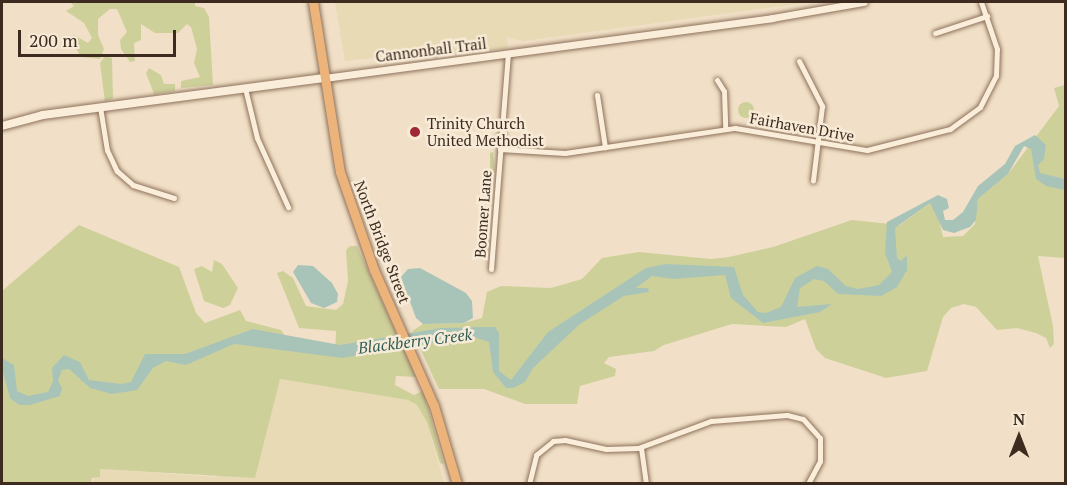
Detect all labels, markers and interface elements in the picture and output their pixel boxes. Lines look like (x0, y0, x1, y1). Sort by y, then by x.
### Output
scale bar (21, 18, 178, 56)
text: 200 m (29, 28, 78, 52)
street label: Cannonball Trail (374, 34, 488, 66)
street label: Fairhaven Drive (748, 109, 856, 145)
place label: Trinity Church United Methodist (427, 114, 544, 149)
marker: Trinity Church United Methodist (408, 125, 422, 139)
street label: Boomer Lane (471, 169, 495, 259)
street label: North Bridge Street (350, 178, 414, 306)
water label: Blackberry Creek (357, 324, 473, 358)
north arrow (989, 407, 1049, 467)
text: N (1013, 408, 1025, 430)

